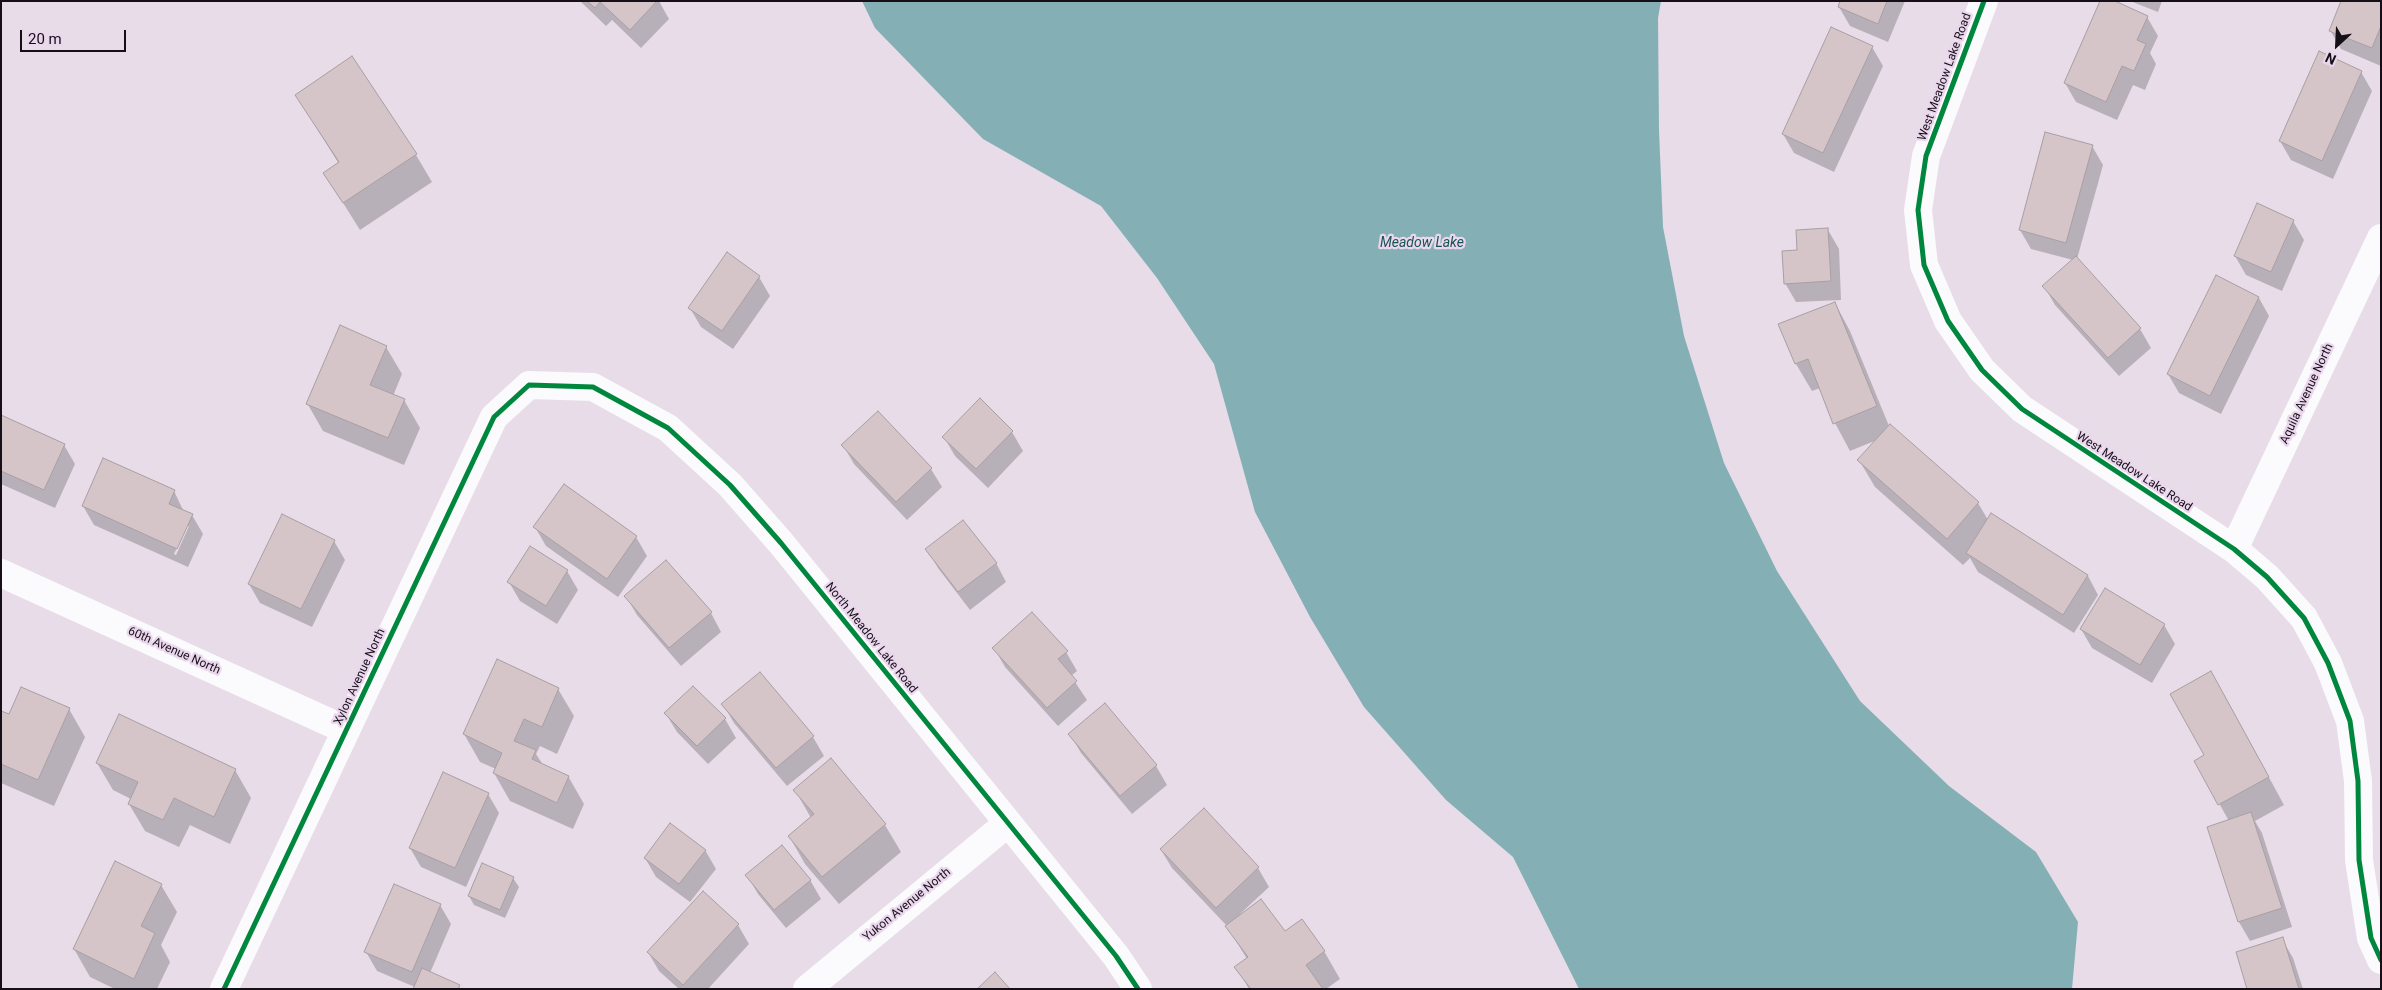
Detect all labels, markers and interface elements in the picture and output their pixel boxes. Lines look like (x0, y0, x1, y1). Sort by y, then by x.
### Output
street label: West Meadow Lake Road (1915, 11, 1975, 143)
scale bar (22, 20, 129, 52)
north arrow (2312, 20, 2362, 70)
text: 20 m (28, 30, 62, 48)
text: N (2323, 49, 2339, 68)
water label: Meadow Lake (1380, 235, 1464, 251)
street label: Aquila Avenue North (2277, 342, 2337, 446)
street label: West Meadow Lake Road (2074, 429, 2194, 515)
street label: North Meadow Lake Road (822, 580, 920, 696)
street label: 60th Avenue North (126, 624, 222, 678)
street label: Xylon Avenue North (331, 626, 389, 728)
street label: Yukon Avenue North (860, 865, 954, 945)

